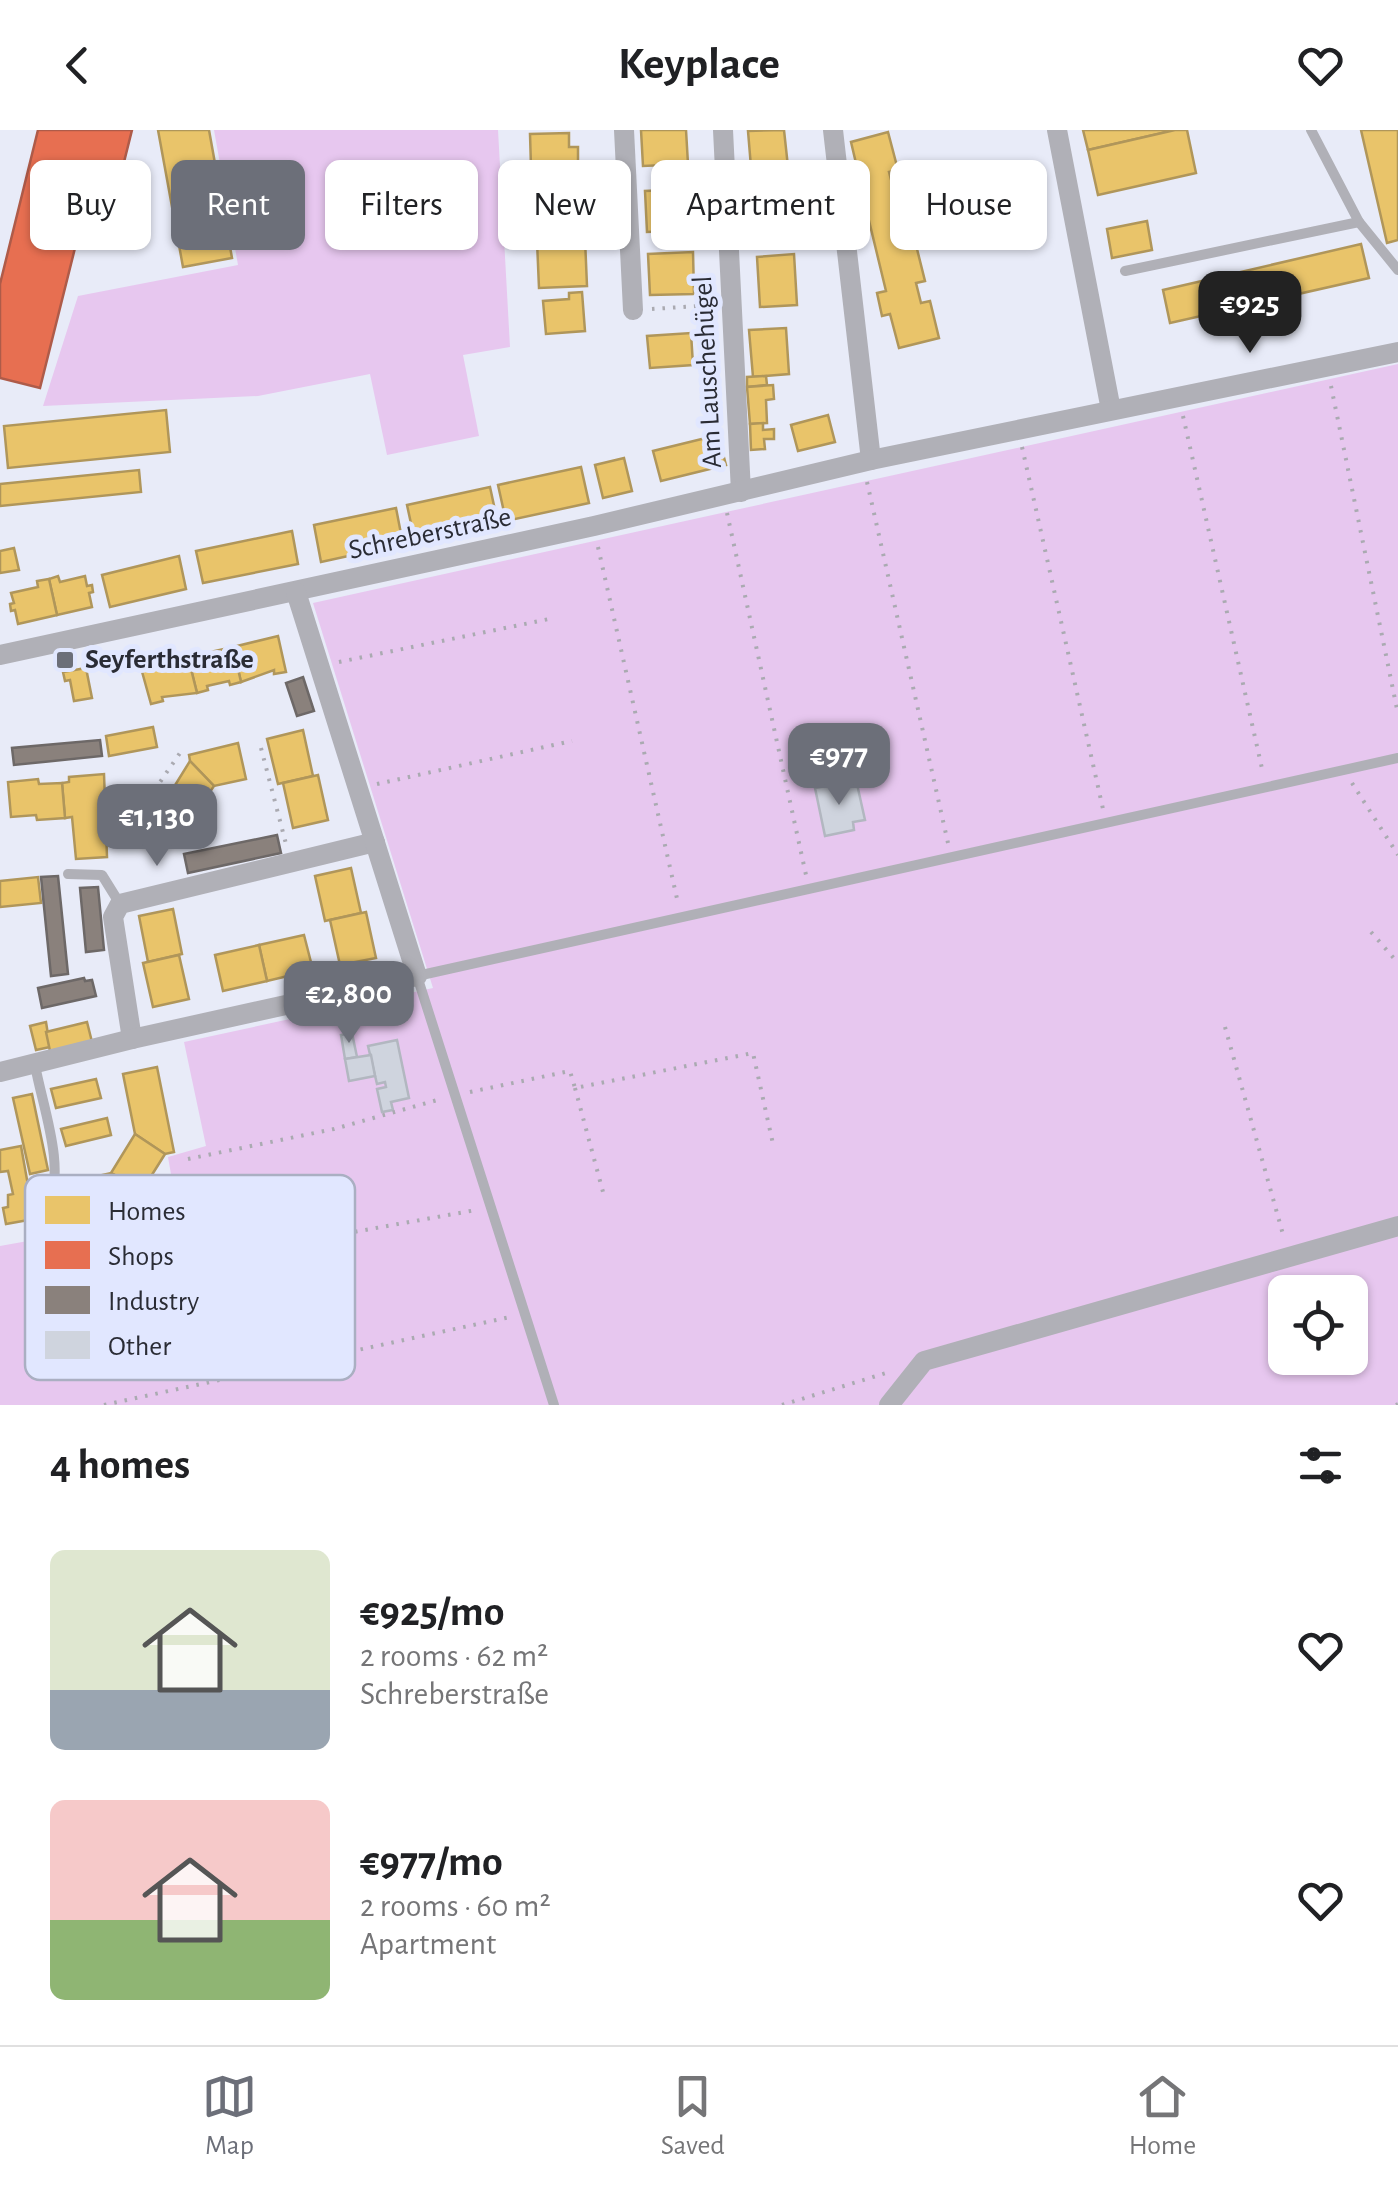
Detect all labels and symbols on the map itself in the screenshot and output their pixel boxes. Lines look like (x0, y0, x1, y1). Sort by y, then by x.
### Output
pin: €925 (1191, 271, 1309, 356)
street label: Am Lauschehügel (689, 275, 727, 469)
street label: Schreberstraße (346, 503, 514, 565)
place label: Seyferthstraße (85, 646, 254, 674)
marker: Seyferthstraße (54, 649, 76, 671)
pin: €977 (780, 723, 898, 808)
pin: €1,130 (76, 784, 238, 869)
pin: €2,800 (268, 961, 430, 1046)
legend (25, 1175, 355, 1380)
text: Homes (108, 1198, 186, 1226)
text: Shops (108, 1243, 174, 1271)
text: Industry (108, 1288, 199, 1316)
text: Other (108, 1333, 171, 1361)

